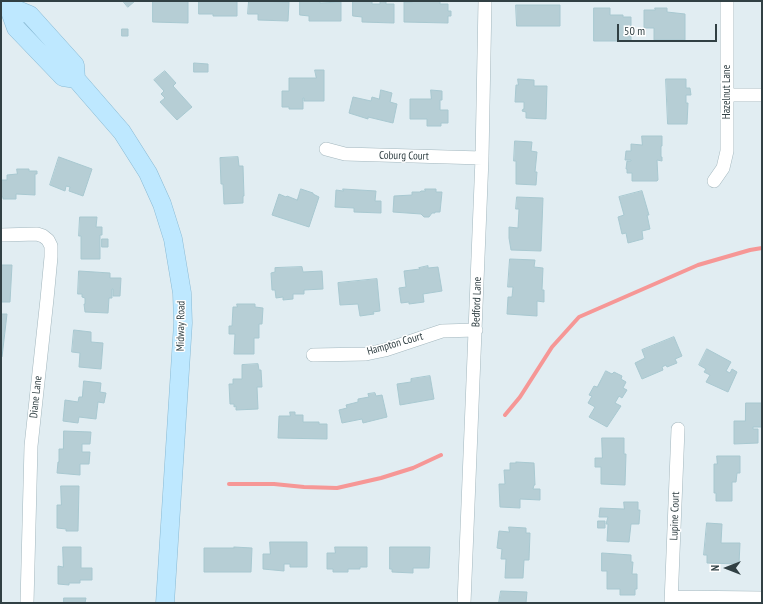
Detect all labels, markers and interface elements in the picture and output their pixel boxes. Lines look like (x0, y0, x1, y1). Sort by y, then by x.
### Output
scale bar (619, 16, 719, 42)
text: 50 m (624, 23, 645, 38)
street label: Hazelnut Lane (720, 65, 734, 119)
street label: Coburg Court (379, 149, 429, 163)
street label: Bedford Lane (470, 277, 484, 327)
street label: Midway Road (174, 301, 188, 351)
street label: Hampton Court (365, 330, 425, 358)
street label: Diane Lane (27, 375, 45, 419)
street label: Lupine Court (668, 491, 682, 541)
north arrow (707, 548, 747, 588)
text: N (708, 565, 722, 571)

